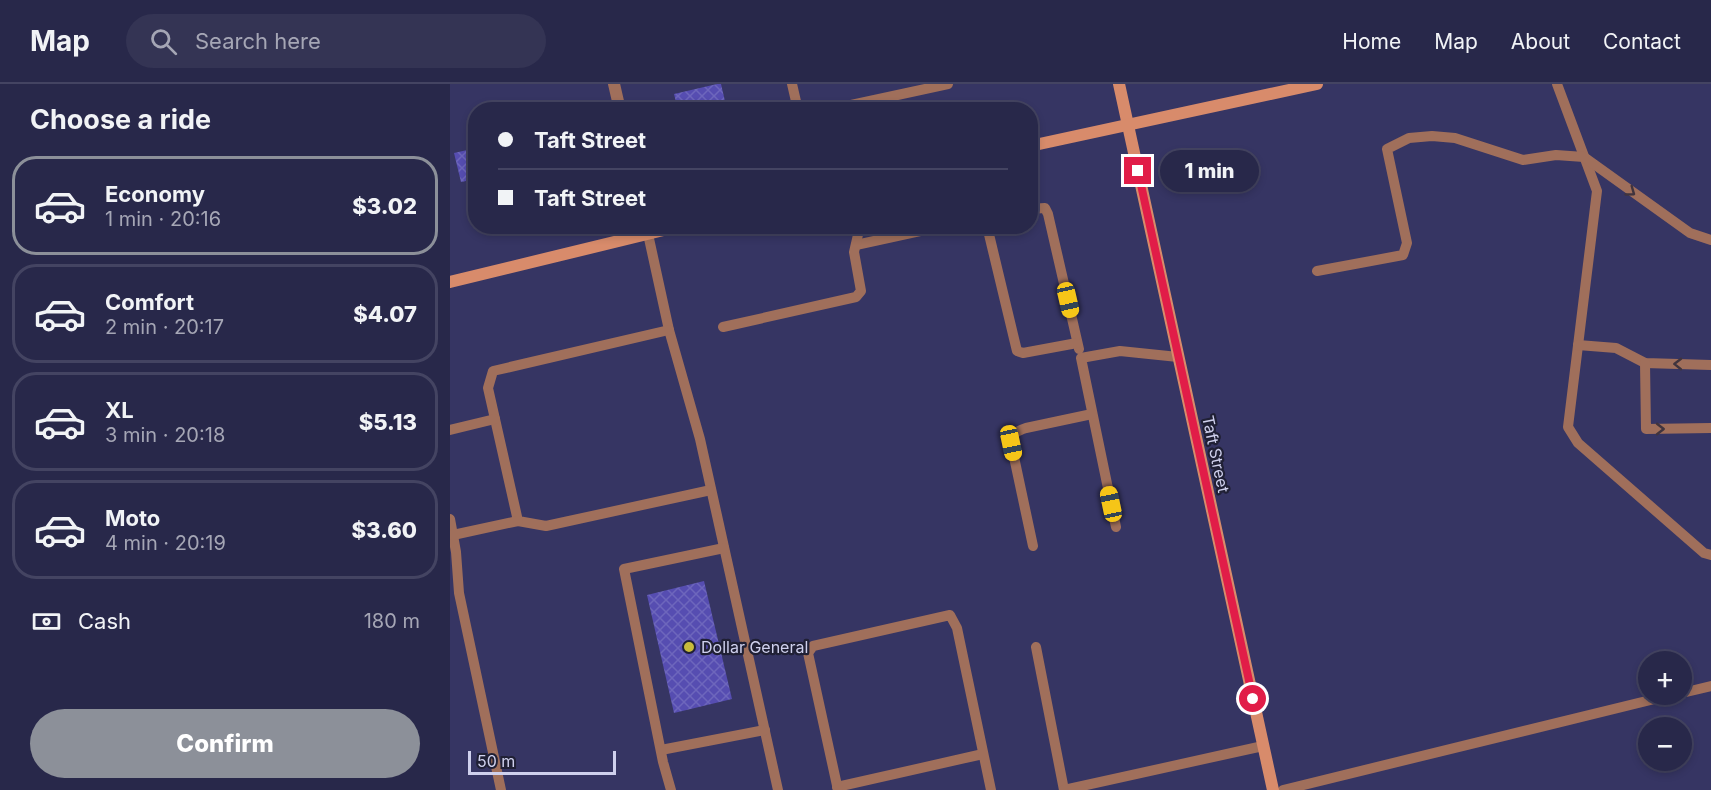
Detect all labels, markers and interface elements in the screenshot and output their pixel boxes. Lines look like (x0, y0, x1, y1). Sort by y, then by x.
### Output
search box (126, 14, 546, 68)
text: Map (30, 24, 90, 58)
icon: search (147, 25, 180, 58)
text: Search here (195, 28, 321, 54)
text: Home (1342, 29, 1401, 54)
text: Map (1434, 29, 1478, 54)
text: About (1511, 29, 1570, 54)
text: Contact (1603, 29, 1681, 54)
text: Choose a ride (30, 103, 211, 136)
text: Taft Street (534, 127, 646, 153)
callout: 1 min (1159, 150, 1258, 192)
route end (1124, 157, 1151, 184)
text: 1 min (1184, 159, 1235, 183)
icon: car (33, 179, 87, 233)
text: Economy (105, 181, 205, 207)
text: Taft Street (534, 185, 646, 211)
one-way arrow (1625, 185, 1636, 196)
text: $3.02 (352, 193, 417, 219)
text: 1 min · 20:16 (105, 207, 221, 231)
car (1055, 280, 1081, 320)
icon: car (33, 287, 87, 341)
text: Comfort (105, 289, 194, 315)
text: $4.07 (353, 301, 417, 327)
text: 2 min · 20:17 (105, 315, 224, 339)
one-way arrow (1674, 358, 1683, 370)
icon: car (33, 395, 87, 449)
text: XL (105, 397, 134, 423)
text: $5.13 (359, 409, 417, 435)
street label: Taft Street (1198, 414, 1234, 494)
text: 3 min · 20:18 (105, 423, 225, 447)
one-way arrow (1656, 423, 1665, 435)
car (998, 424, 1024, 462)
car (1098, 485, 1124, 523)
icon: car (33, 503, 87, 557)
text: Moto (105, 505, 160, 531)
text: $3.60 (352, 517, 417, 543)
text: 4 min · 20:19 (105, 531, 226, 555)
icon: cash (30, 605, 63, 638)
text: Cash (78, 608, 131, 634)
text: 180 m (364, 609, 420, 633)
place label: Dollar General (701, 637, 808, 657)
marker: Dollar General (682, 640, 696, 654)
map controls (1638, 651, 1692, 771)
button: + (1638, 651, 1692, 705)
route start (1239, 685, 1266, 712)
button: Confirm (30, 709, 420, 778)
button: − (1638, 717, 1692, 771)
scale bar (468, 748, 616, 776)
text: 50 m (477, 751, 515, 771)

